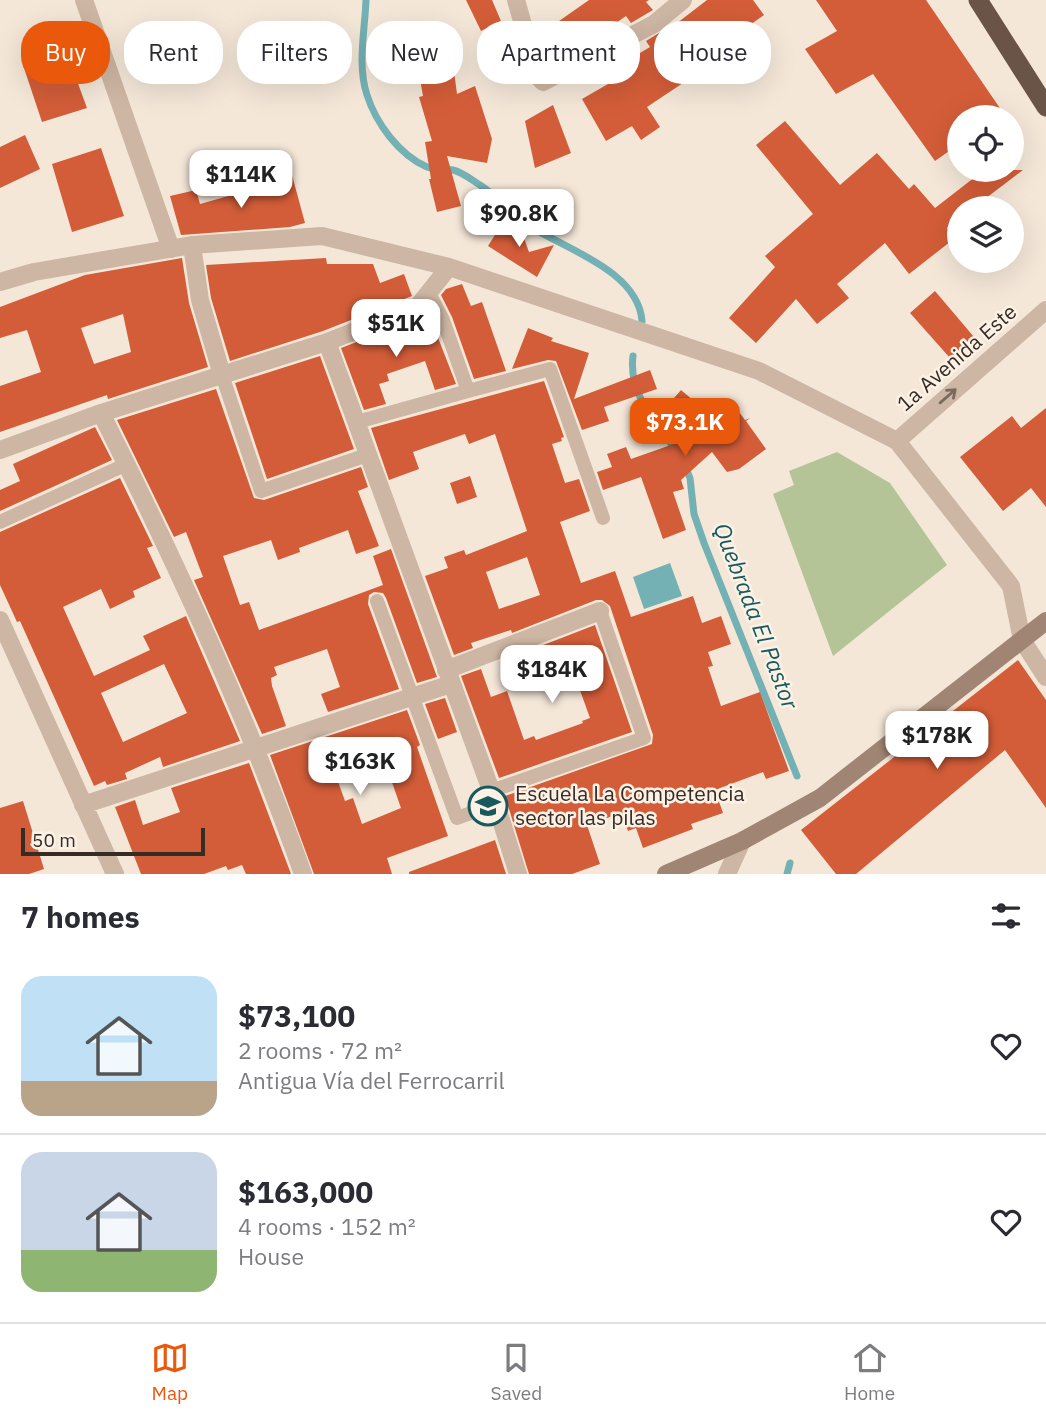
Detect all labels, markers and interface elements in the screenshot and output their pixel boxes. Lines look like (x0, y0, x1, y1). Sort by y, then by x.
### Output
chip: Buy (21, 21, 110, 84)
chip: Rent (124, 21, 223, 84)
chip: Filters (237, 21, 352, 84)
chip: New (366, 21, 463, 84)
chip: Apartment (477, 21, 640, 84)
chip: House (654, 21, 771, 84)
map controls (947, 105, 1024, 273)
button: locate (947, 105, 1024, 182)
pin: $114K (192, 150, 290, 210)
text: $114K (205, 158, 277, 188)
pin: $90.8K (462, 190, 576, 249)
button: layers (947, 196, 1024, 273)
text: $90.8K (480, 197, 558, 227)
street label: 1a Avenida Este (890, 297, 1022, 417)
pin: $51K (355, 300, 437, 359)
text: $51K (367, 307, 425, 337)
one-way arrow (939, 388, 957, 404)
pin: $73.1K (628, 398, 742, 458)
text: $73.1K (646, 406, 724, 436)
water label: Quebrada El Pastor (708, 518, 806, 714)
pin: $184K (503, 646, 601, 705)
text: $184K (516, 653, 588, 683)
pin: $178K (888, 712, 986, 771)
text: $178K (901, 719, 973, 749)
pin: $163K (311, 738, 409, 797)
text: $163K (324, 745, 396, 775)
place label: Escuela La Competencia sector las pilas (515, 779, 745, 831)
school or university icon: Escuela La Competencia sector las pilas (467, 785, 509, 827)
scale bar (21, 825, 205, 857)
text: 50 m (32, 828, 76, 852)
text: 7 homes (21, 897, 140, 936)
icon: filters (987, 897, 1025, 935)
text: $73,100 (238, 996, 355, 1035)
icon: home (77, 1004, 161, 1088)
icon: heart (987, 1027, 1025, 1065)
text: 2 rooms · 72 m² (238, 1035, 402, 1065)
text: Antigua Vía del Ferrocarril (238, 1065, 505, 1095)
text: $163,000 (238, 1172, 373, 1211)
icon: home (77, 1180, 161, 1264)
icon: heart (987, 1203, 1025, 1241)
text: 4 rooms · 152 m² (238, 1211, 416, 1241)
text: House (238, 1241, 304, 1271)
tab: Map (151, 1339, 189, 1405)
tab: Saved (491, 1339, 542, 1405)
tab: Home (844, 1339, 895, 1405)

